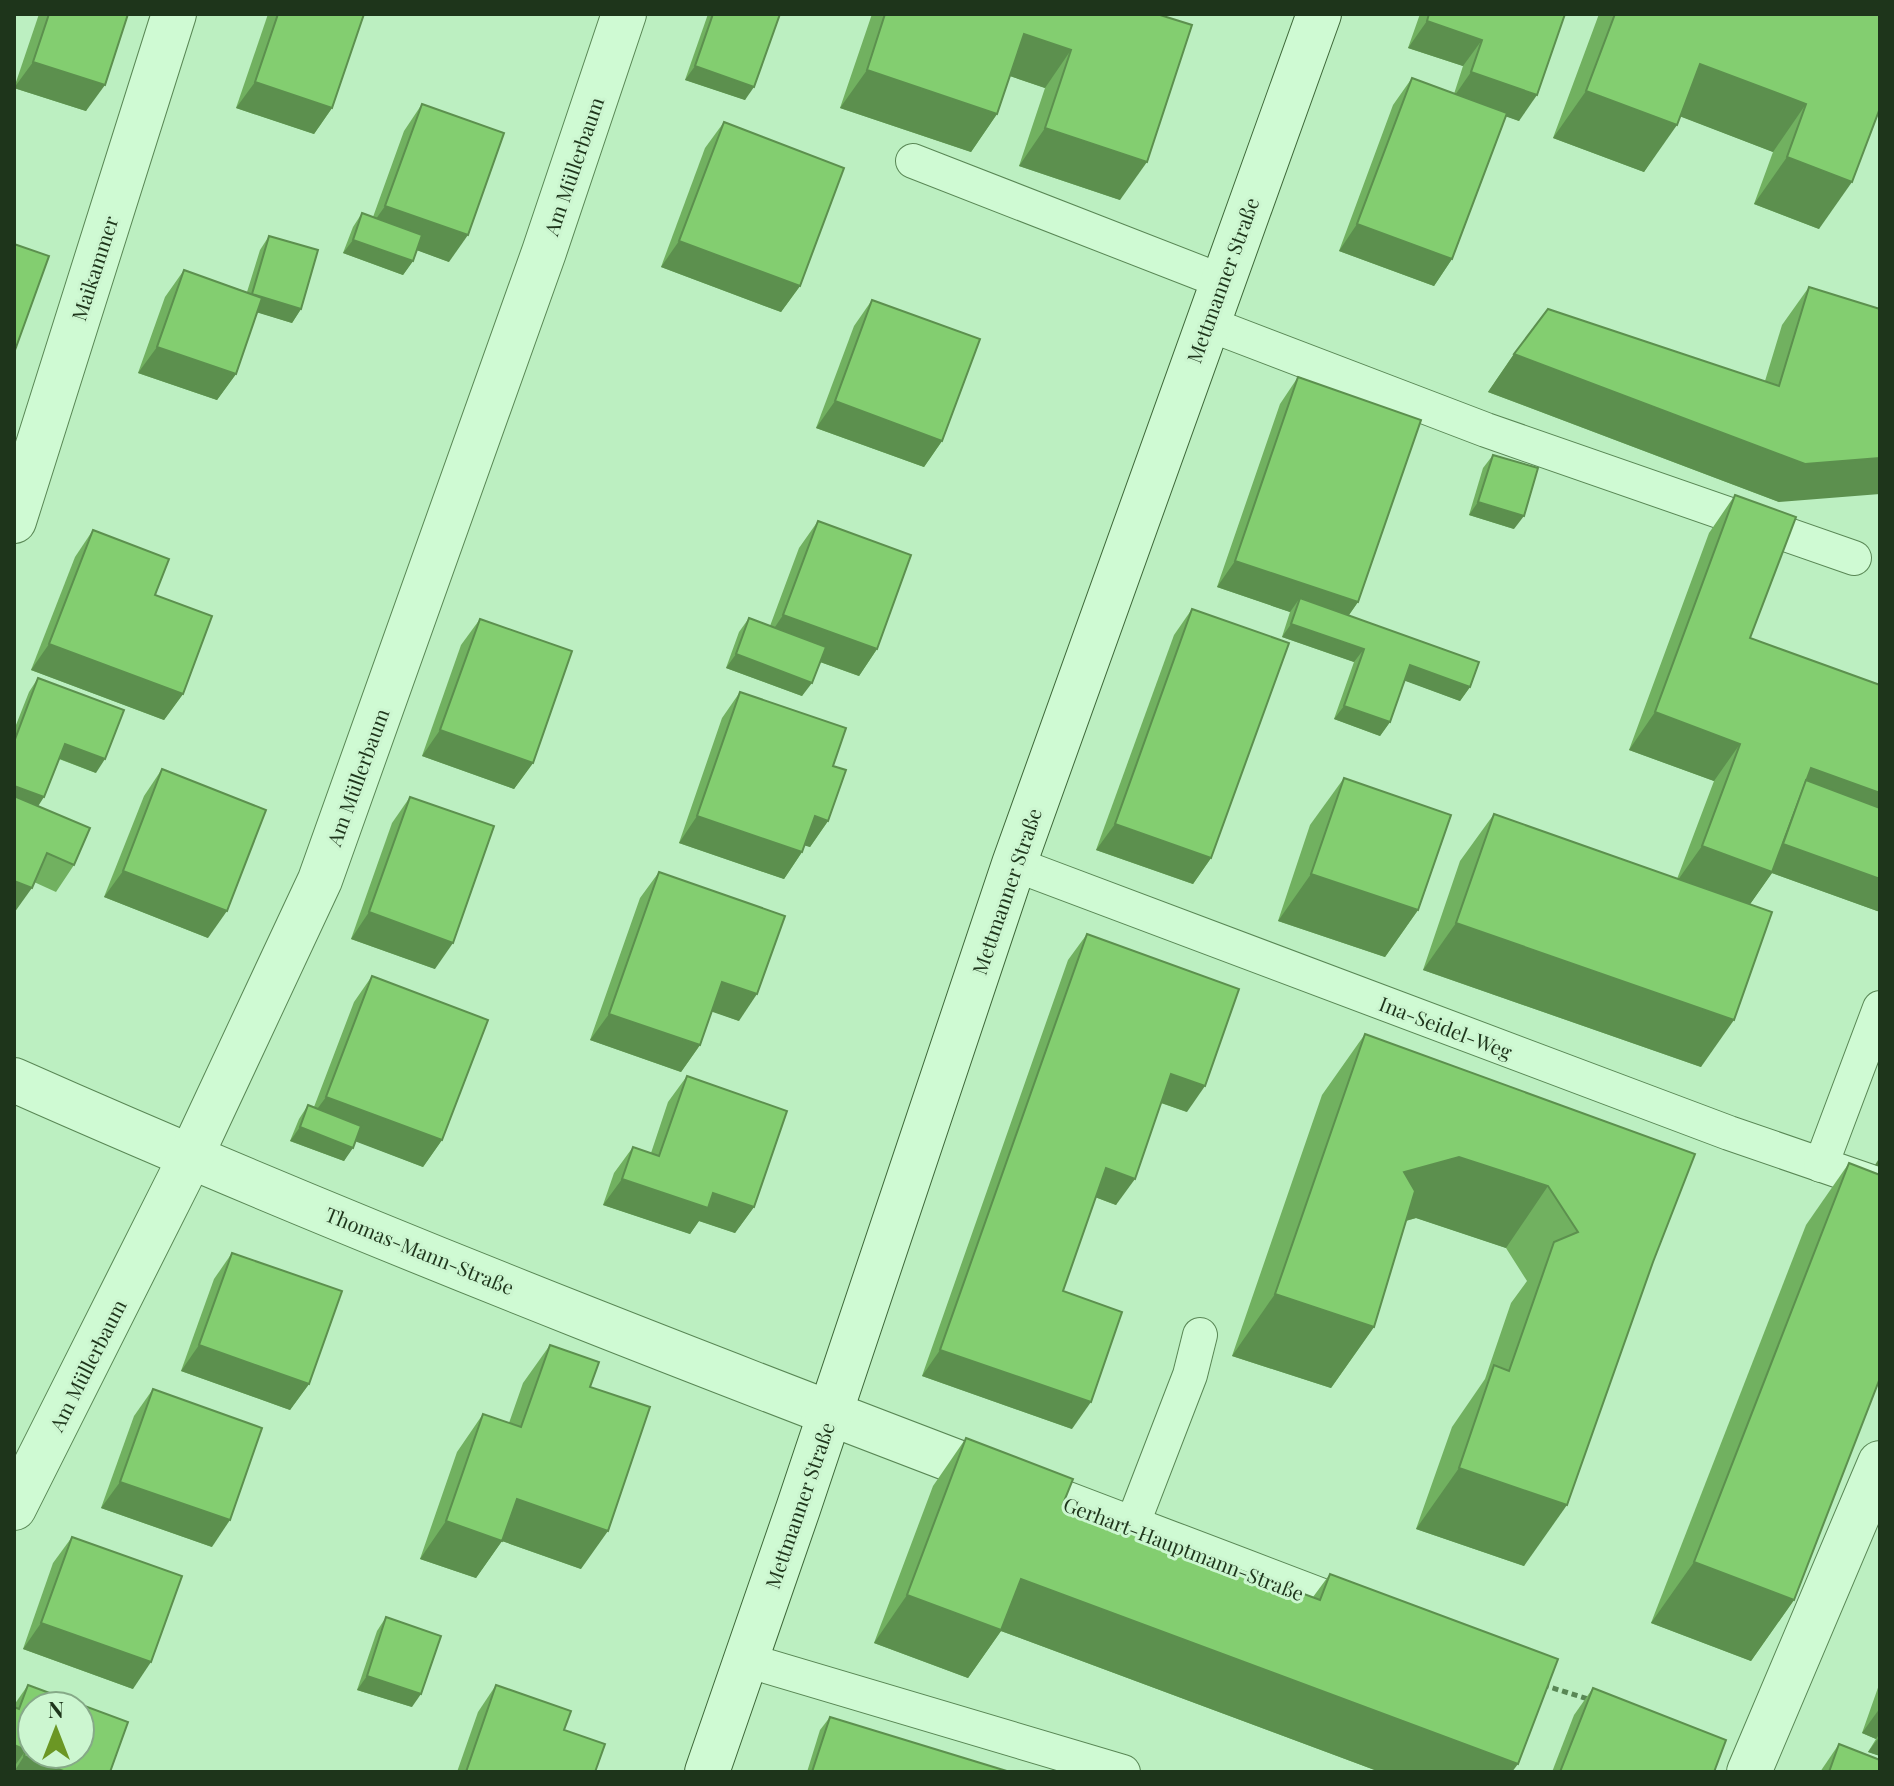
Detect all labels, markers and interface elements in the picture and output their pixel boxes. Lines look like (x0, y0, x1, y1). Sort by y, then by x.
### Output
street label: Am Müllerbaum (536, 93, 609, 240)
street label: Mettmanner Straße (1180, 194, 1264, 366)
street label: Maikammer (64, 212, 124, 324)
street label: Am Müllerbaum (319, 704, 394, 851)
street label: Mettmanner Straße (965, 804, 1047, 978)
street label: Ina-Seidel-Weg (1376, 989, 1517, 1065)
street label: Thomas-Mann-Straße (322, 1200, 518, 1300)
street label: Am Müllerbaum (42, 1294, 132, 1436)
street label: Mettmanner Straße (758, 1418, 840, 1592)
street label: Gerhart-Hauptmann-Straße (1060, 1490, 1308, 1606)
north arrow (16, 1690, 96, 1770)
text: N (48, 1694, 64, 1724)

